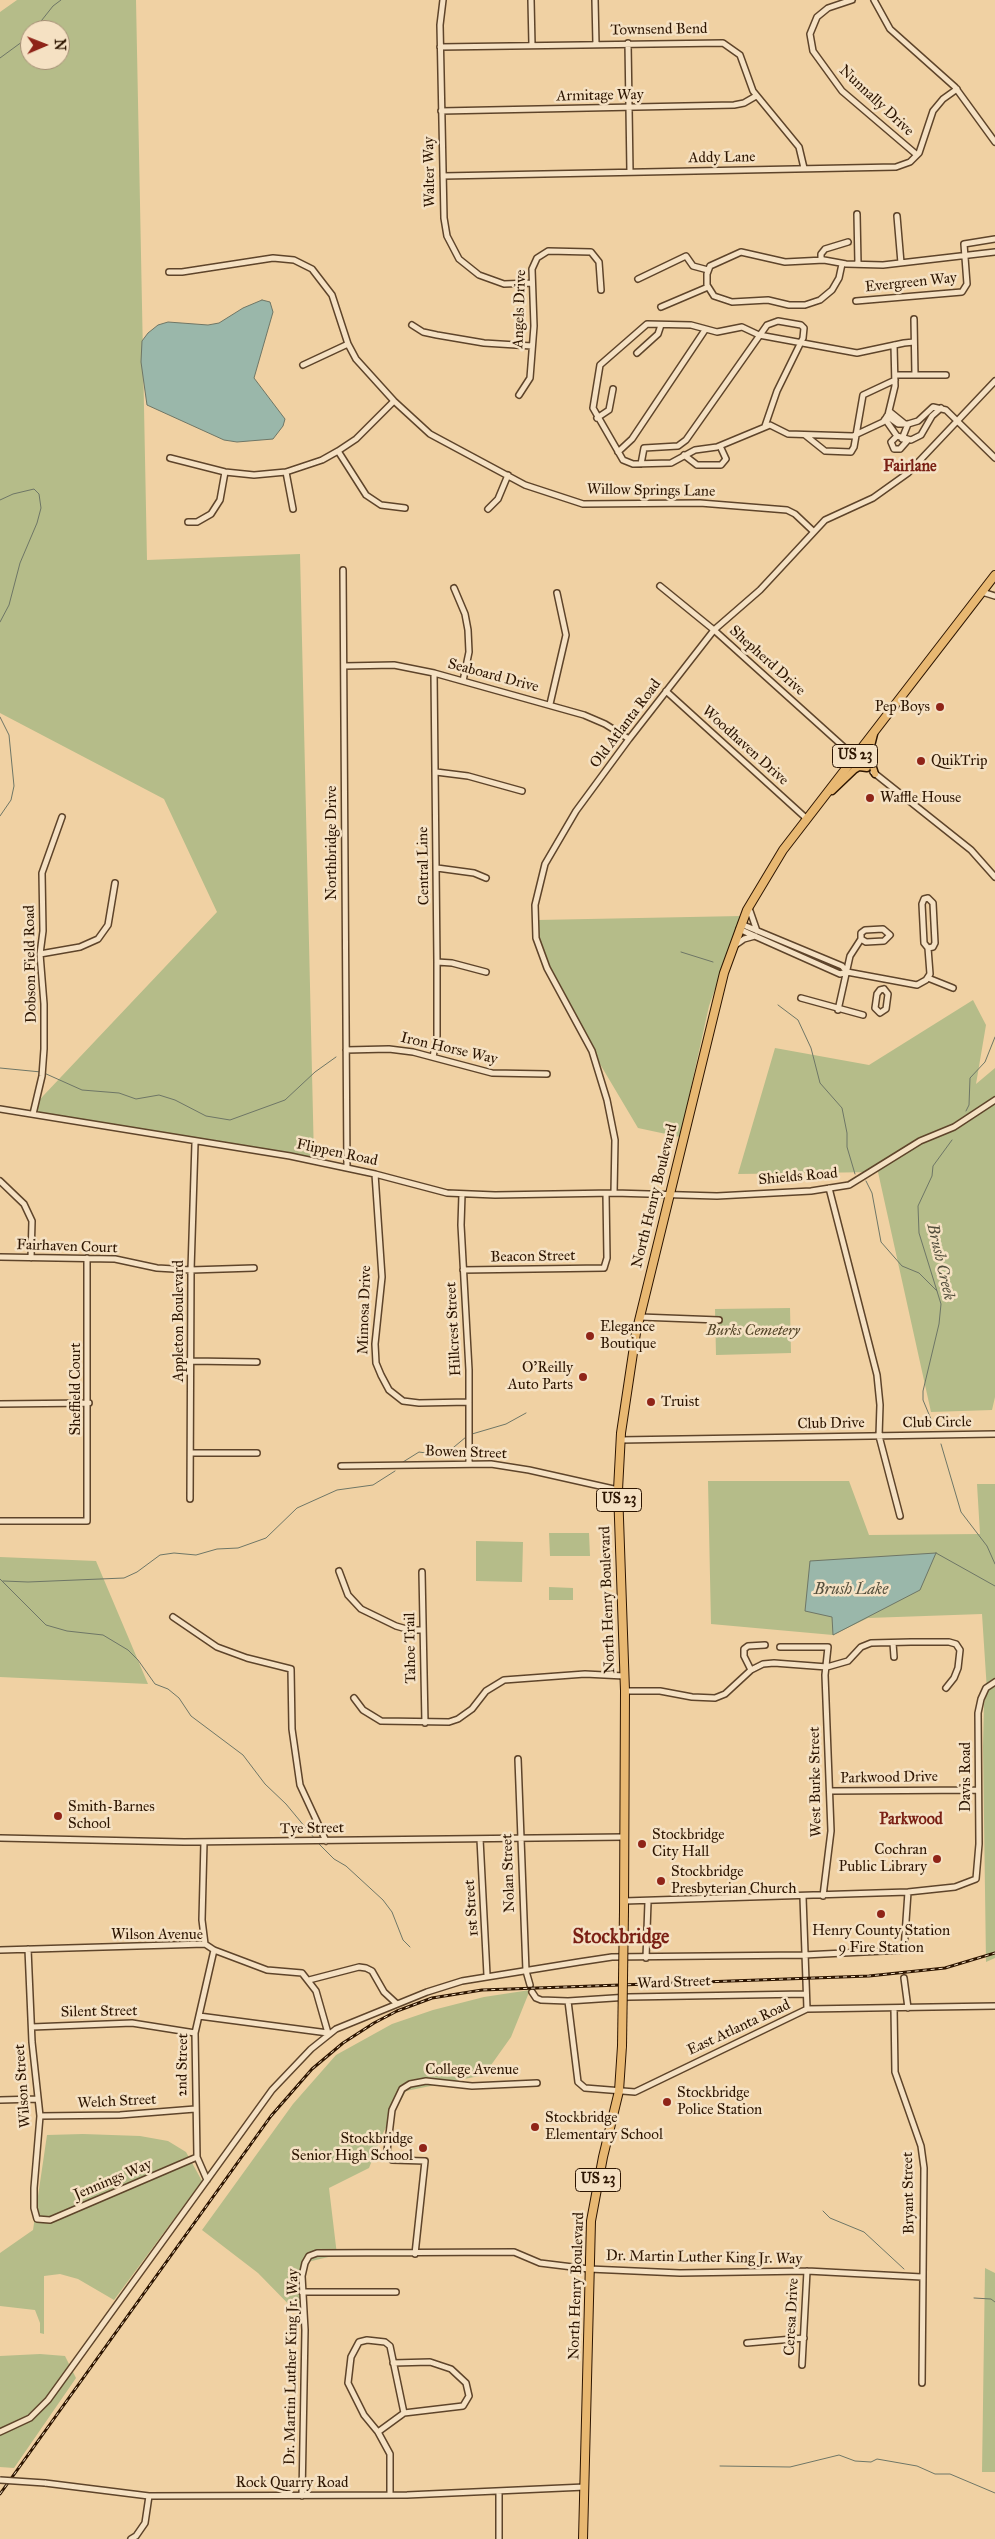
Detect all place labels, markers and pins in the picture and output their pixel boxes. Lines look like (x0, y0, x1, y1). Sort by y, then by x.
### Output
place label: Pep Boys (875, 698, 930, 716)
marker: Pep Boys (934, 701, 946, 713)
place label: QuikTrip (931, 752, 988, 770)
marker: QuikTrip (915, 755, 927, 767)
place label: Waffle House (880, 789, 961, 807)
marker: Waffle House (864, 792, 876, 804)
place label: Elegance Boutique (600, 1318, 656, 1353)
marker: Elegance Boutique (584, 1330, 596, 1342)
place label: O'Reilly Auto Parts (508, 1359, 573, 1394)
marker: O'Reilly Auto Parts (577, 1371, 589, 1383)
place label: Truist (661, 1393, 700, 1411)
marker: Truist (645, 1396, 657, 1408)
place label: Smith-Barnes School (68, 1798, 155, 1833)
marker: Smith-Barnes School (52, 1810, 64, 1822)
place label: Stockbridge City Hall (652, 1826, 725, 1861)
marker: Stockbridge City Hall (636, 1838, 648, 1850)
place label: Cochran Public Library (839, 1841, 927, 1876)
marker: Cochran Public Library (931, 1853, 943, 1865)
place label: Stockbridge Presbyterian Church (671, 1863, 797, 1898)
marker: Stockbridge Presbyterian Church (655, 1875, 667, 1887)
marker: Henry County Station 9 Fire Station (875, 1908, 887, 1920)
place label: Henry County Station 9 Fire Station (812, 1922, 950, 1957)
place label: Stockbridge Police Station (677, 2084, 762, 2119)
marker: Stockbridge Police Station (661, 2096, 673, 2108)
place label: Stockbridge Elementary School (545, 2109, 663, 2144)
marker: Stockbridge Elementary School (529, 2121, 541, 2133)
place label: Stockbridge Senior High School (291, 2130, 413, 2165)
marker: Stockbridge Senior High School (417, 2142, 429, 2154)

